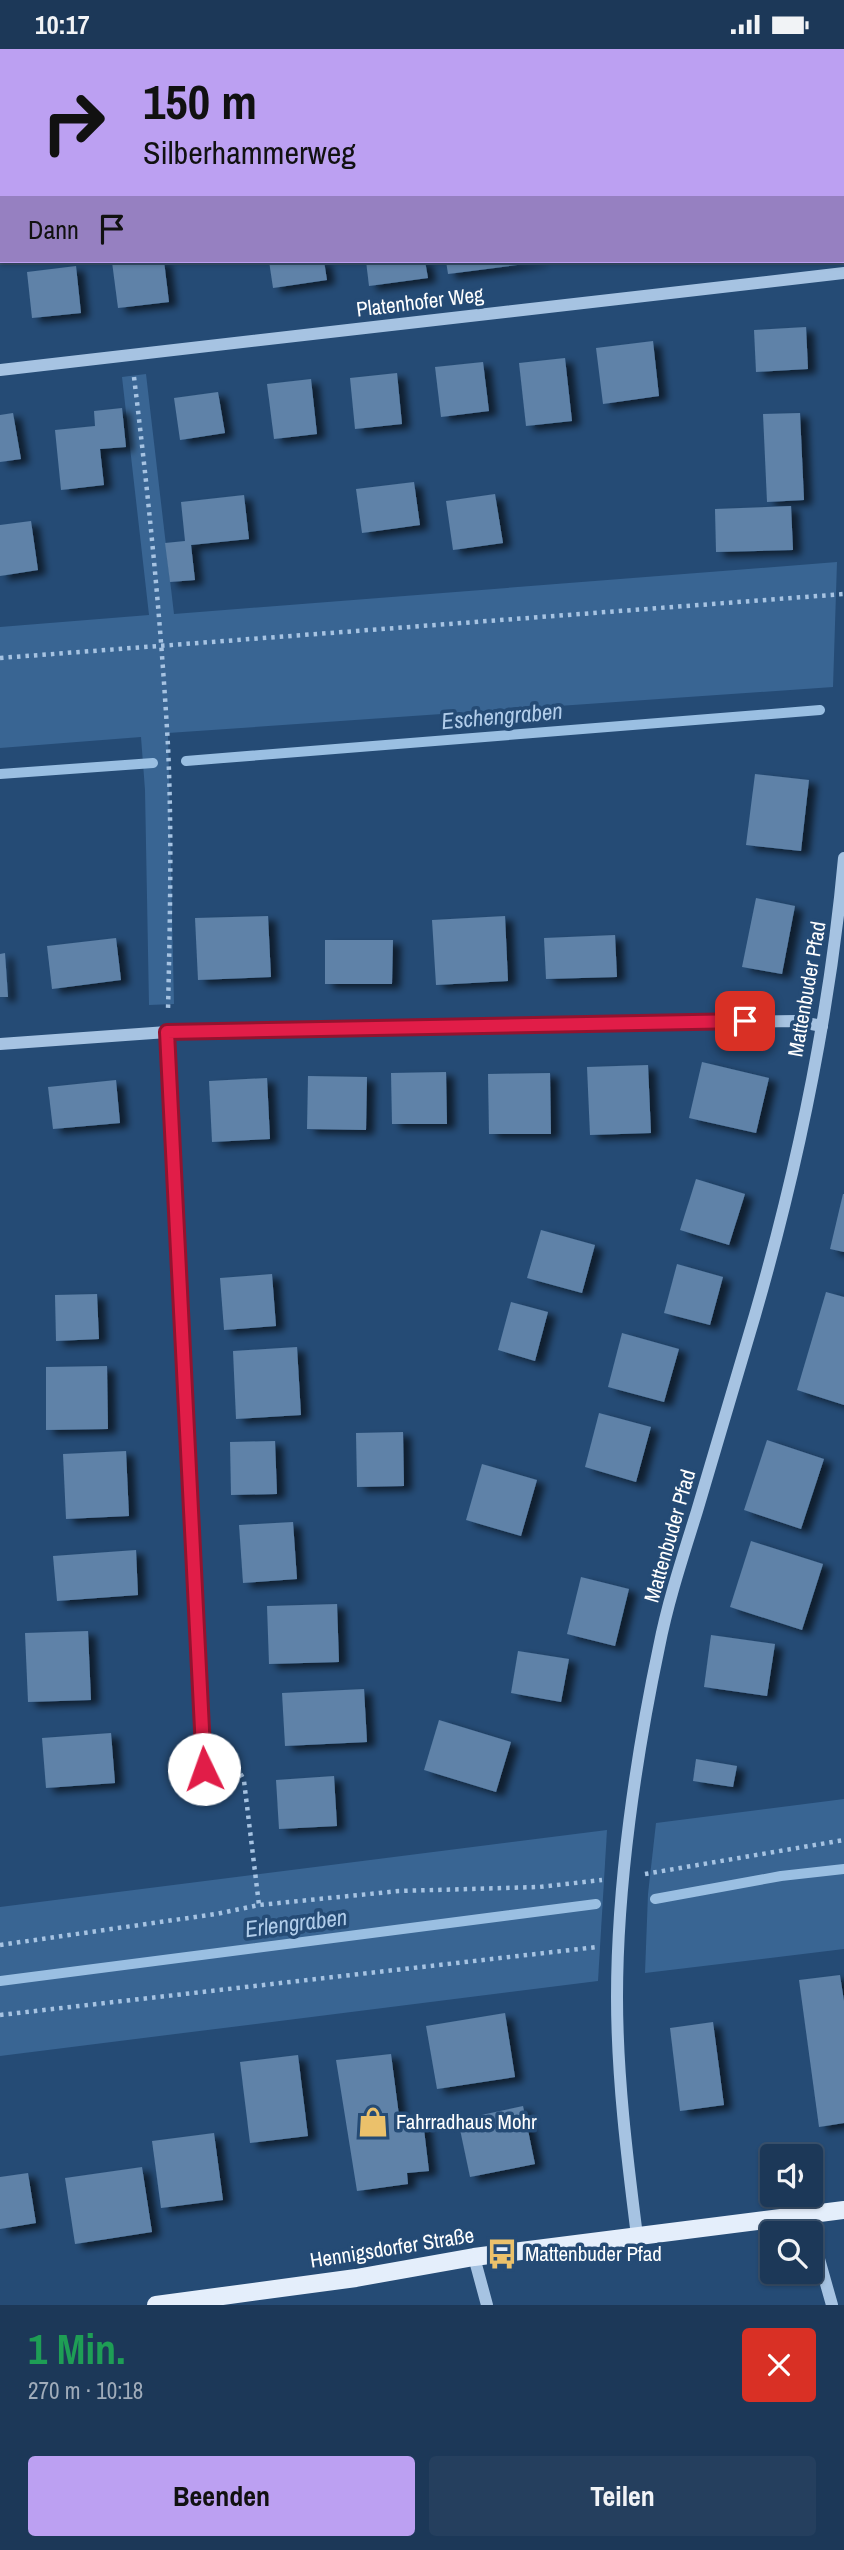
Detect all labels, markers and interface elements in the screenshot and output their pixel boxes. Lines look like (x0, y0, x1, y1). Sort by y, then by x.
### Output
text: 10:17 (35, 7, 90, 42)
text: 150 m (143, 68, 257, 134)
icon: right (28, 77, 119, 168)
text: Silberhammerweg (143, 131, 356, 174)
icon: arrive (93, 210, 131, 248)
text: Dann (28, 212, 79, 247)
street label: Platenhofer Weg (355, 279, 486, 324)
water label: Eschengraben (440, 695, 564, 736)
street label: Mattenbuder Pfad (780, 919, 833, 1059)
pin (715, 991, 775, 1051)
icon: arrive (726, 1002, 764, 1040)
street label: Mattenbuder Pfad (637, 1466, 702, 1606)
position arrow (167, 1732, 241, 1806)
water label: Erlengraben (243, 1901, 349, 1944)
shop icon: Fahrradhaus Mohr (356, 2105, 390, 2139)
place label: Fahrradhaus Mohr (396, 2107, 537, 2136)
map controls (760, 2144, 823, 2284)
button: sound (760, 2144, 823, 2207)
street label: Hennigsdorfer Straße (308, 2220, 476, 2275)
button: search (760, 2221, 823, 2284)
bus stop icon: Mattenbuder Pfad (485, 2237, 519, 2271)
place label: Mattenbuder Pfad (525, 2239, 662, 2268)
text: 1 Min. (28, 2321, 126, 2377)
button: close (742, 2328, 816, 2402)
text: 270 m · 10:18 (28, 2375, 143, 2406)
button: Beenden (28, 2456, 415, 2536)
button: Teilen (429, 2456, 816, 2536)

